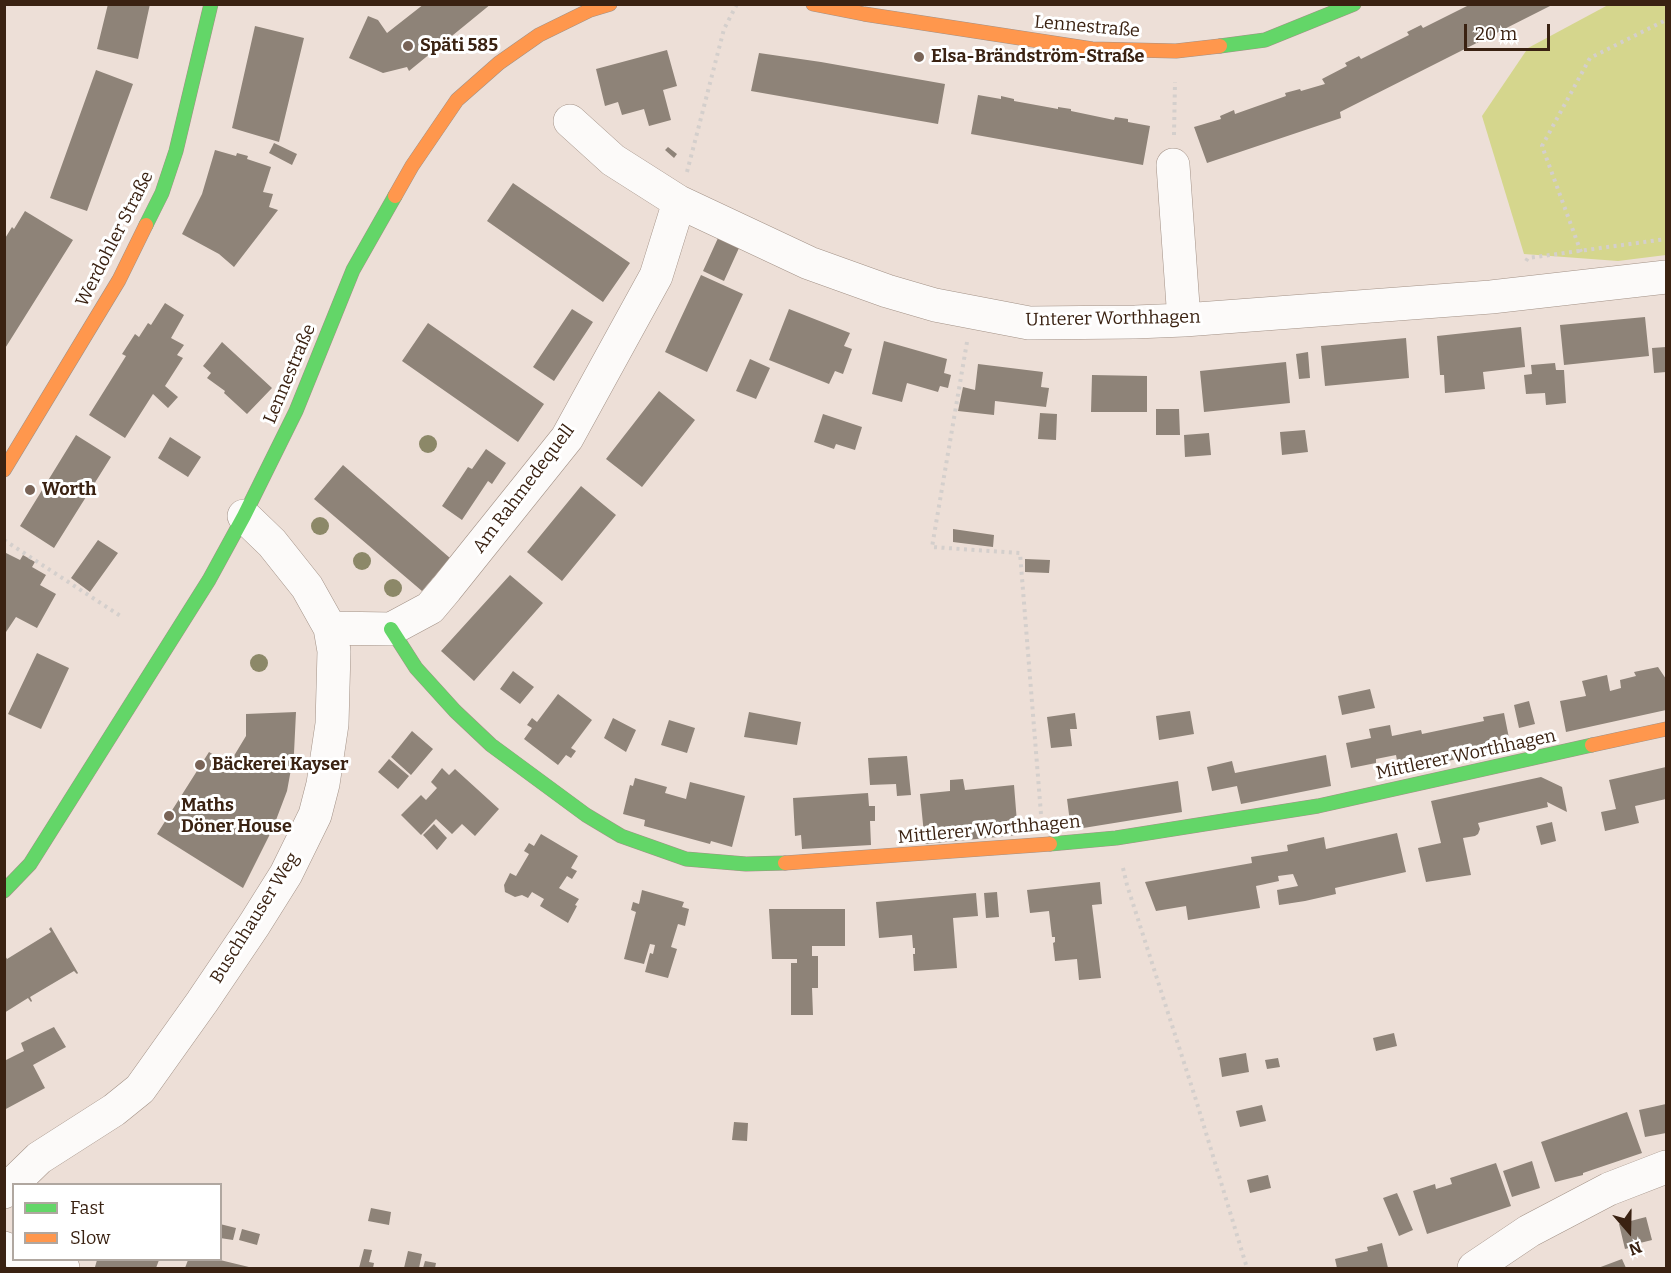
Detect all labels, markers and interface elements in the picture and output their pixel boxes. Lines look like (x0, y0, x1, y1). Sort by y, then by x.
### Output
street label: Lennestraße (1033, 12, 1141, 42)
scale bar (1467, 12, 1552, 50)
text: 20 m (1475, 23, 1517, 45)
place label: Späti 585 (420, 35, 498, 57)
marker: Späti 585 (401, 39, 415, 53)
place label: Elsa-Brändström-Straße (931, 46, 1144, 68)
marker: Elsa-Brändström-Straße (912, 50, 926, 64)
street label: Werdohler Straße (72, 168, 158, 310)
street label: Unterer Worthhagen (1025, 307, 1201, 331)
street label: Lennestraße (259, 321, 321, 427)
street label: Am Rahmedequell (469, 421, 579, 557)
place label: Worth (42, 479, 96, 501)
marker: Worth (23, 483, 37, 497)
street label: Mittlerer Worthhagen (1374, 725, 1558, 785)
place label: Bäckerei Kayser (212, 754, 349, 776)
marker: Bäckerei Kayser (193, 758, 207, 772)
place label: Maths Döner House (181, 795, 292, 838)
marker: Maths Döner House (162, 809, 176, 823)
street label: Mittlerer Worthhagen (897, 811, 1081, 849)
street label: Buschhauser Weg (206, 849, 304, 987)
legend (12, 1183, 222, 1261)
text: Fast (70, 1197, 105, 1219)
north arrow (1599, 1201, 1659, 1261)
text: Slow (70, 1227, 110, 1249)
text: N (1626, 1237, 1644, 1259)

